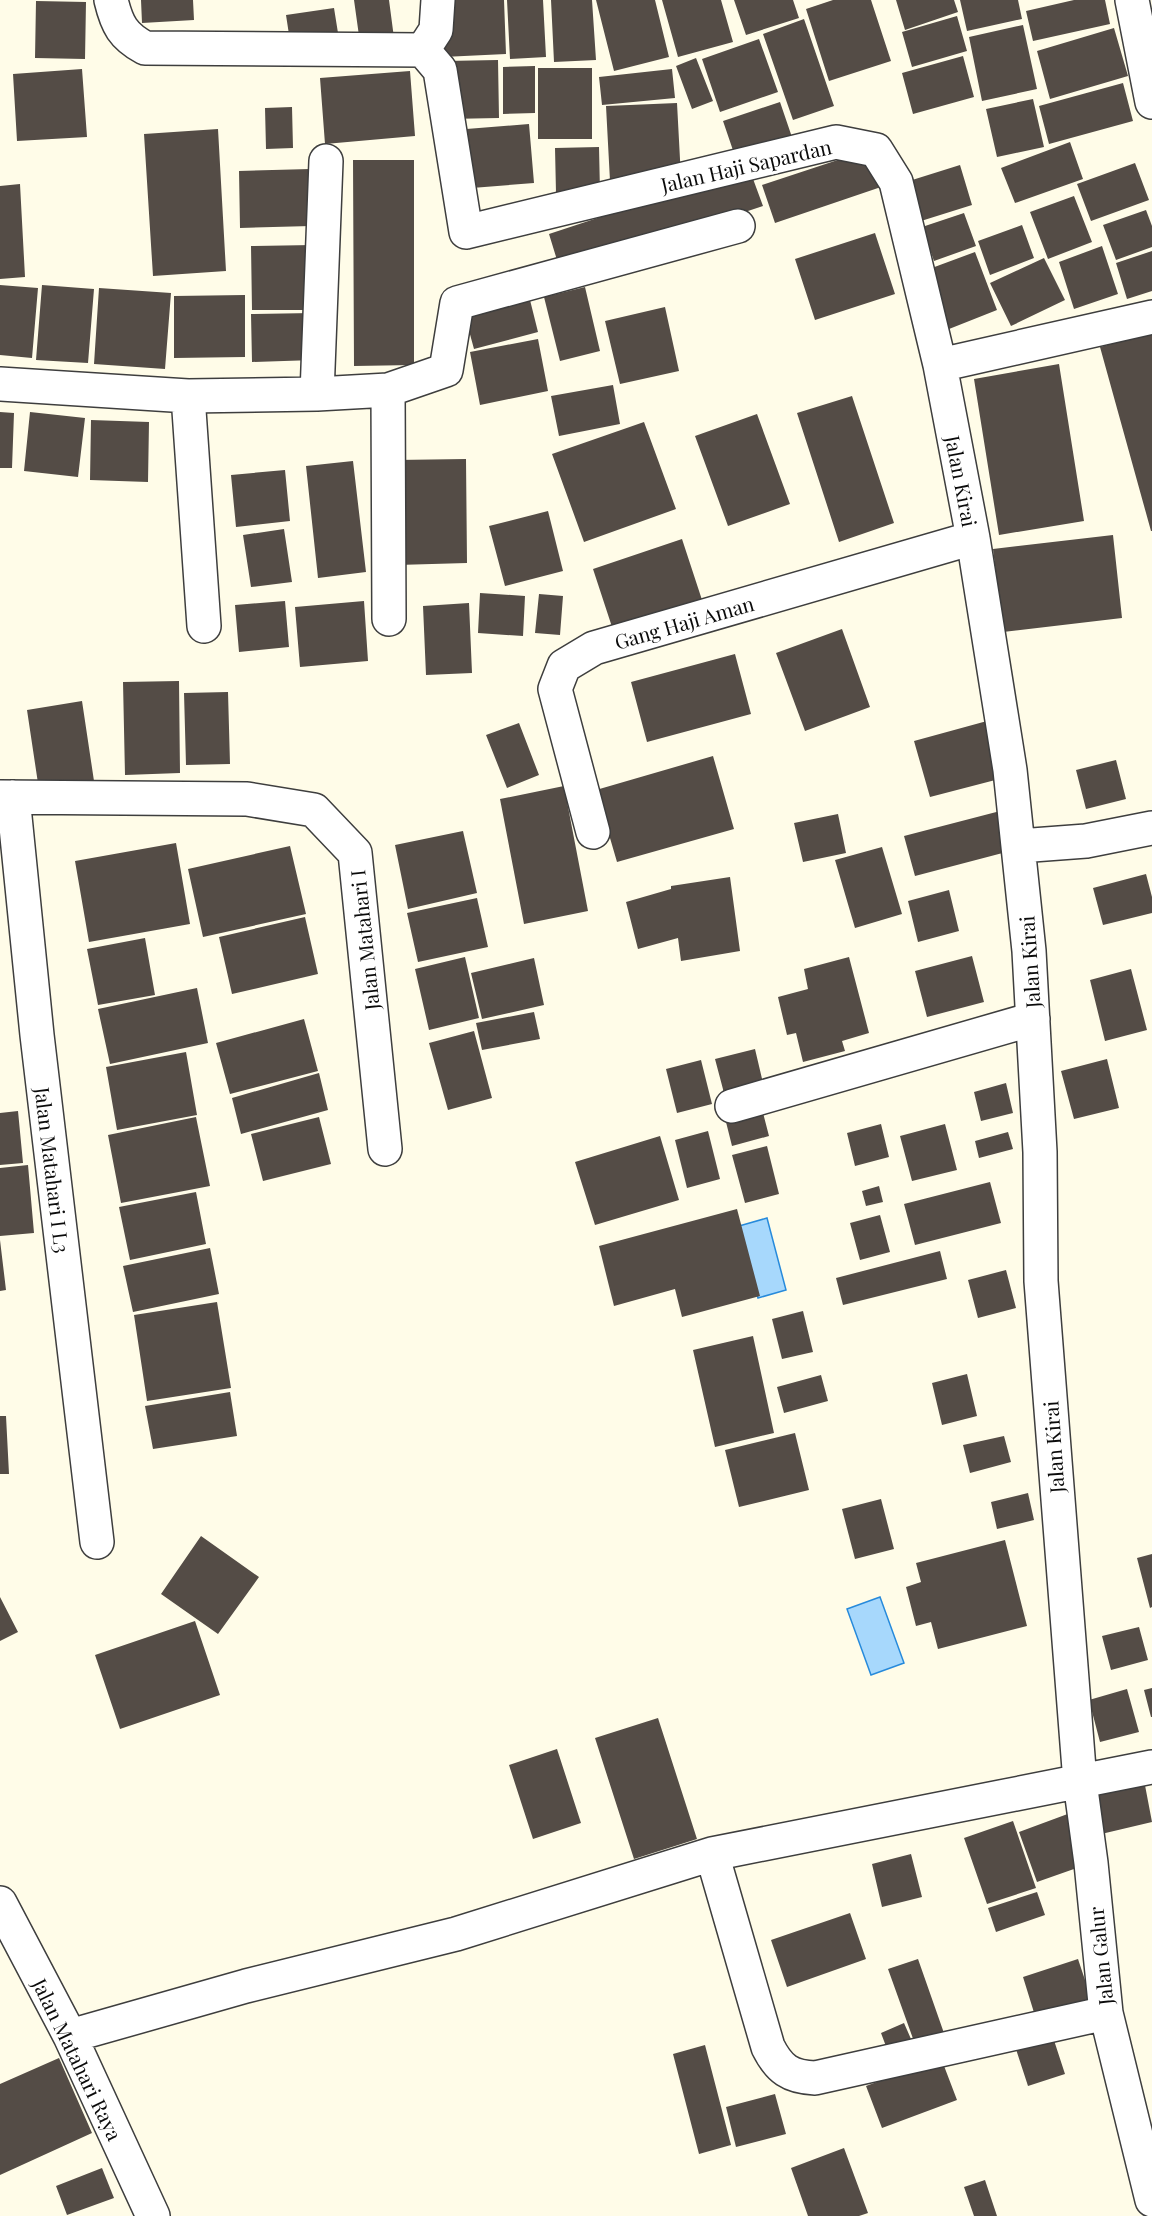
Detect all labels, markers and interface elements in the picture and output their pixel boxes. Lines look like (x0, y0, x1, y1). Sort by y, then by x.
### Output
street label: Jalan Haji Sapardan (657, 132, 834, 198)
street label: Jalan Kirai (940, 432, 984, 529)
street label: Gang Haji Aman (611, 589, 757, 655)
street label: Jalan Matahari I (343, 868, 385, 1013)
street label: Jalan Kirai (1012, 915, 1046, 1010)
street label: Jalan Matahari I L3 (29, 1085, 77, 1255)
street label: Jalan Kirai (1036, 1400, 1070, 1495)
street label: Jalan Galur (1081, 1905, 1119, 2008)
street label: Jalan Matahari Raya (27, 1973, 129, 2145)

